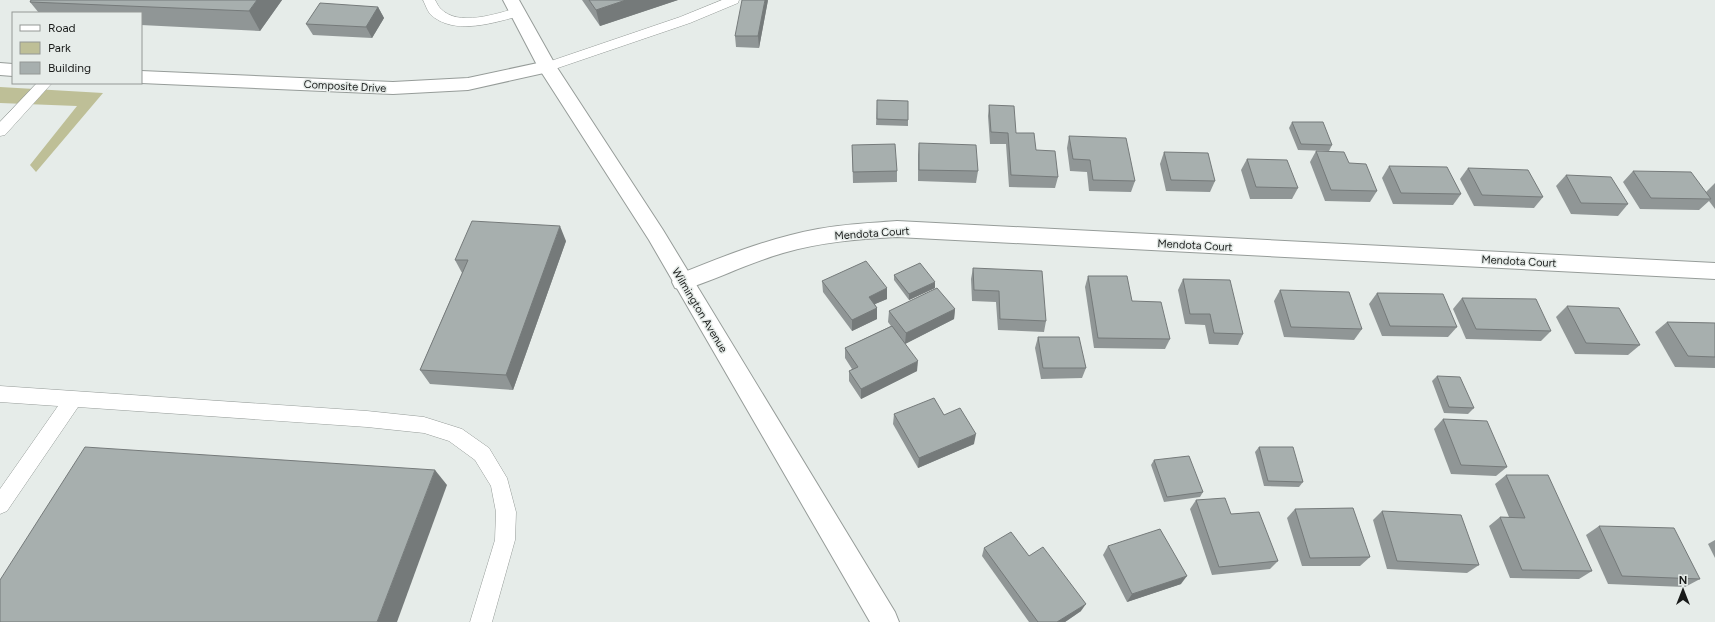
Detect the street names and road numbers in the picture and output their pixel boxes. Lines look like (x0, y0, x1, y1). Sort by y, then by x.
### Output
street label: Composite Drive (303, 78, 387, 95)
street label: Mendota Court (834, 224, 910, 243)
street label: Mendota Court (1157, 237, 1233, 254)
street label: Mendota Court (1481, 253, 1557, 270)
street label: Wilmington Avenue (669, 266, 730, 355)

